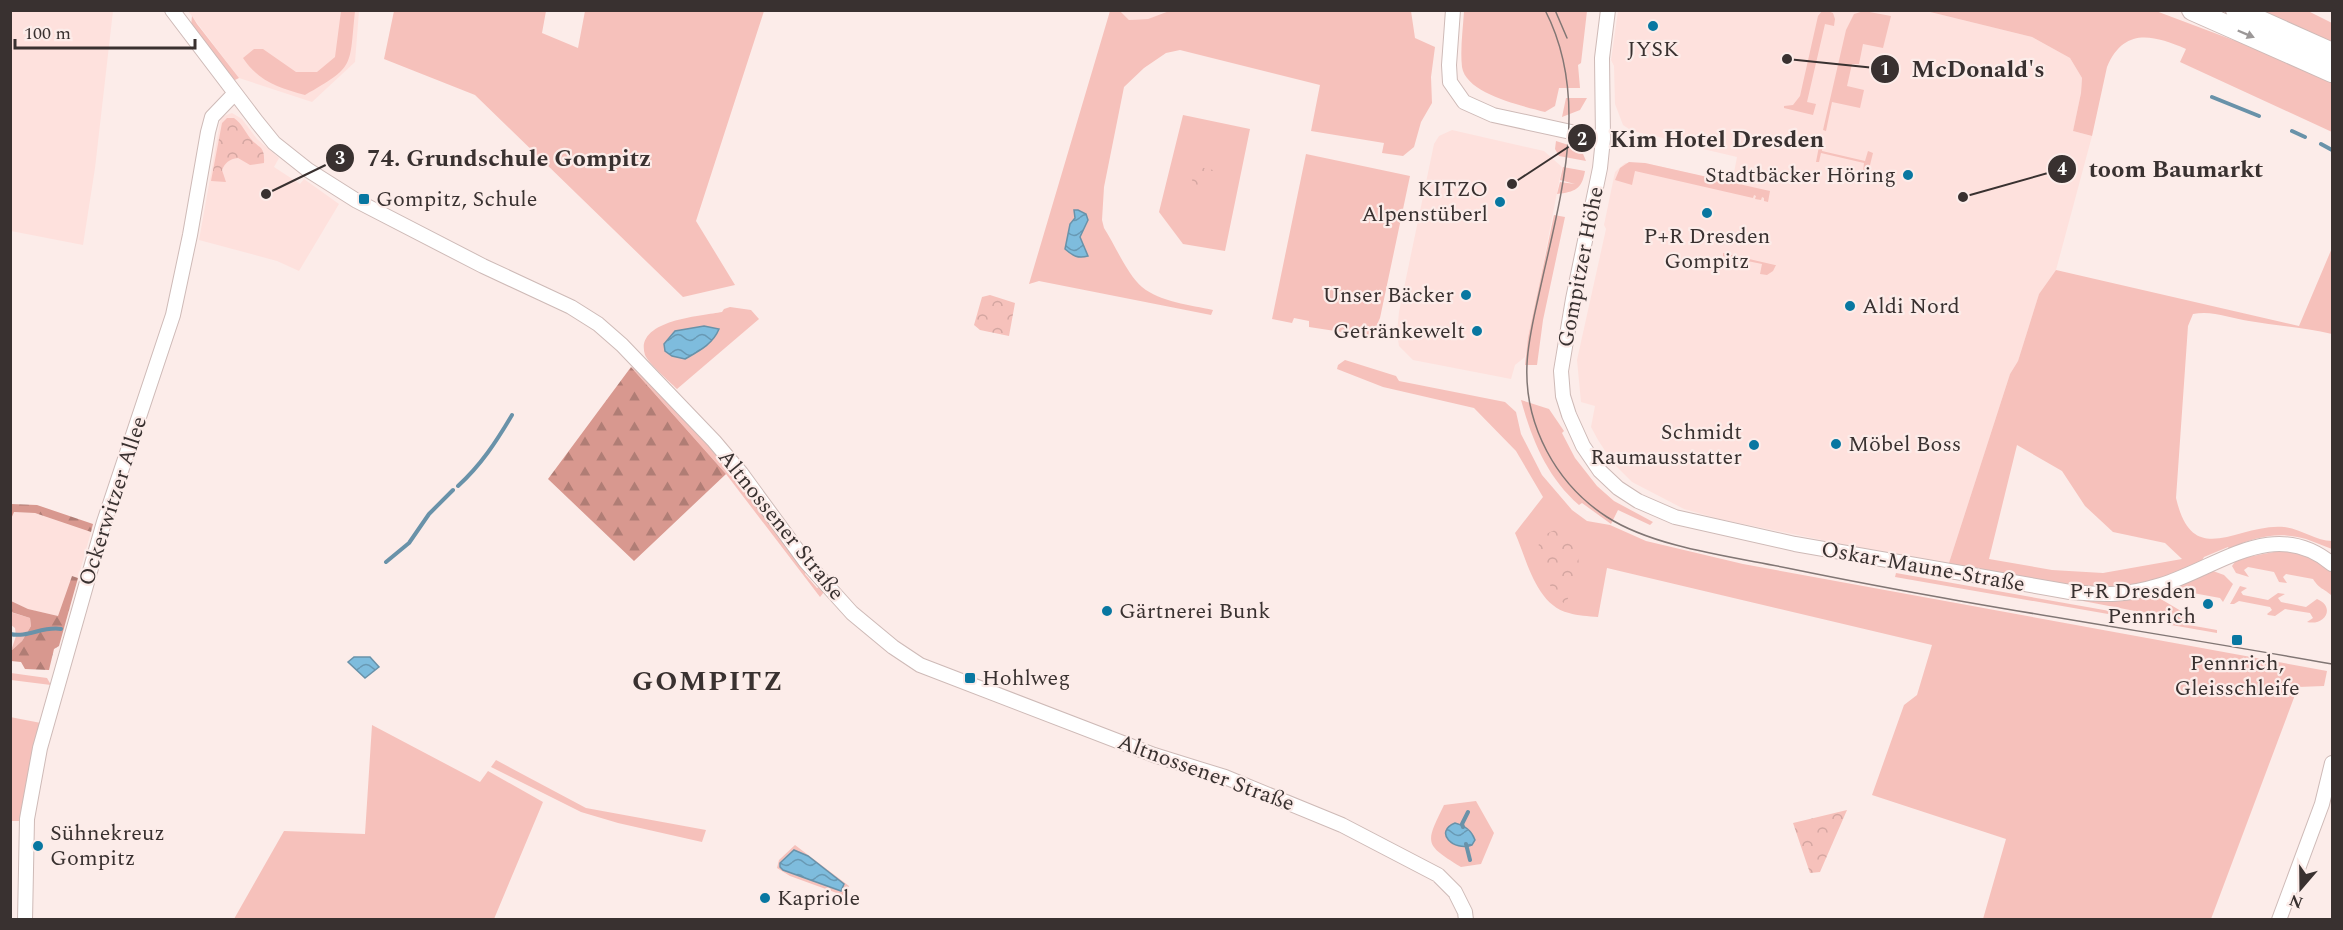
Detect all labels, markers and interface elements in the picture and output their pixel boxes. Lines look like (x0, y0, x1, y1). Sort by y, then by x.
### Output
scale bar (15, 12, 195, 50)
marker: JYSK (1646, 19, 1660, 33)
text: 100 m (24, 20, 71, 47)
one-way arrow (2237, 29, 2255, 39)
place label: JYSK (1627, 33, 1679, 66)
callout: McDonald's (1870, 48, 2057, 90)
text: McDonald's (1911, 52, 2045, 88)
text: 1 (1880, 56, 1890, 83)
callout: Kim Hotel Dresden (1567, 117, 1836, 159)
text: Kim Hotel Dresden (1610, 122, 1824, 158)
text: 2 (1577, 126, 1587, 153)
callout: 74. Grundschule Gompitz (325, 137, 663, 179)
text: 74. Grundschule Gompitz (367, 141, 651, 177)
text: 3 (335, 145, 345, 172)
callout: toom Baumarkt (2047, 148, 2275, 190)
text: toom Baumarkt (2089, 152, 2263, 188)
text: 4 (2057, 156, 2067, 183)
place label: Stadtbäcker Höring (1705, 159, 1896, 192)
marker: Stadtbäcker Höring (1901, 168, 1915, 182)
place label: KITZO Alpenstüberl (1362, 173, 1488, 231)
place label: Gompitz, Schule (376, 183, 537, 216)
street label: Gompitzer Höhe (1549, 184, 1613, 350)
marker: Gompitz, Schule (357, 192, 371, 206)
marker: KITZO Alpenstüberl (1493, 195, 1507, 209)
marker: P+R Dresden Gompitz (1700, 206, 1714, 220)
place label: P+R Dresden Gompitz (1644, 220, 1770, 278)
place label: Unser Bäcker (1322, 279, 1454, 312)
marker: Unser Bäcker (1459, 288, 1473, 302)
place label: Aldi Nord (1862, 290, 1960, 323)
marker: Aldi Nord (1843, 299, 1857, 313)
place label: Getränkewelt (1333, 315, 1465, 348)
marker: Getränkewelt (1470, 324, 1484, 338)
street label: Ockerwitzer Allee (70, 412, 156, 590)
place label: Schmidt Raumausstatter (1590, 416, 1742, 474)
place label: Möbel Boss (1848, 428, 1961, 461)
marker: Möbel Boss (1829, 437, 1843, 451)
marker: Schmidt Raumausstatter (1747, 438, 1761, 452)
street label: Altnossener Straße (710, 442, 852, 608)
street label: Oskar-Maune-Straße (1819, 533, 2027, 601)
place label: P+R Dresden Pennrich (2069, 575, 2196, 633)
place label: Gärtnerei Bunk (1119, 595, 1271, 628)
marker: P+R Dresden Pennrich (2201, 597, 2215, 611)
marker: Gärtnerei Bunk (1100, 604, 1114, 618)
marker: Pennrich, Gleisschleife (2230, 633, 2244, 647)
place label: Pennrich, Gleisschleife (2174, 647, 2300, 705)
district label: GOMPITZ (632, 660, 784, 703)
place label: Hohlweg (982, 662, 1070, 695)
marker: Hohlweg (963, 671, 977, 685)
street label: Altnossener Straße (1113, 726, 1299, 820)
place label: Sühnekreuz Gompitz (50, 817, 165, 875)
marker: Sühnekreuz Gompitz (31, 839, 45, 853)
north arrow (2271, 858, 2331, 918)
place label: Kapriole (777, 882, 860, 915)
text: N (2286, 888, 2306, 915)
marker: Kapriole (758, 891, 772, 905)

